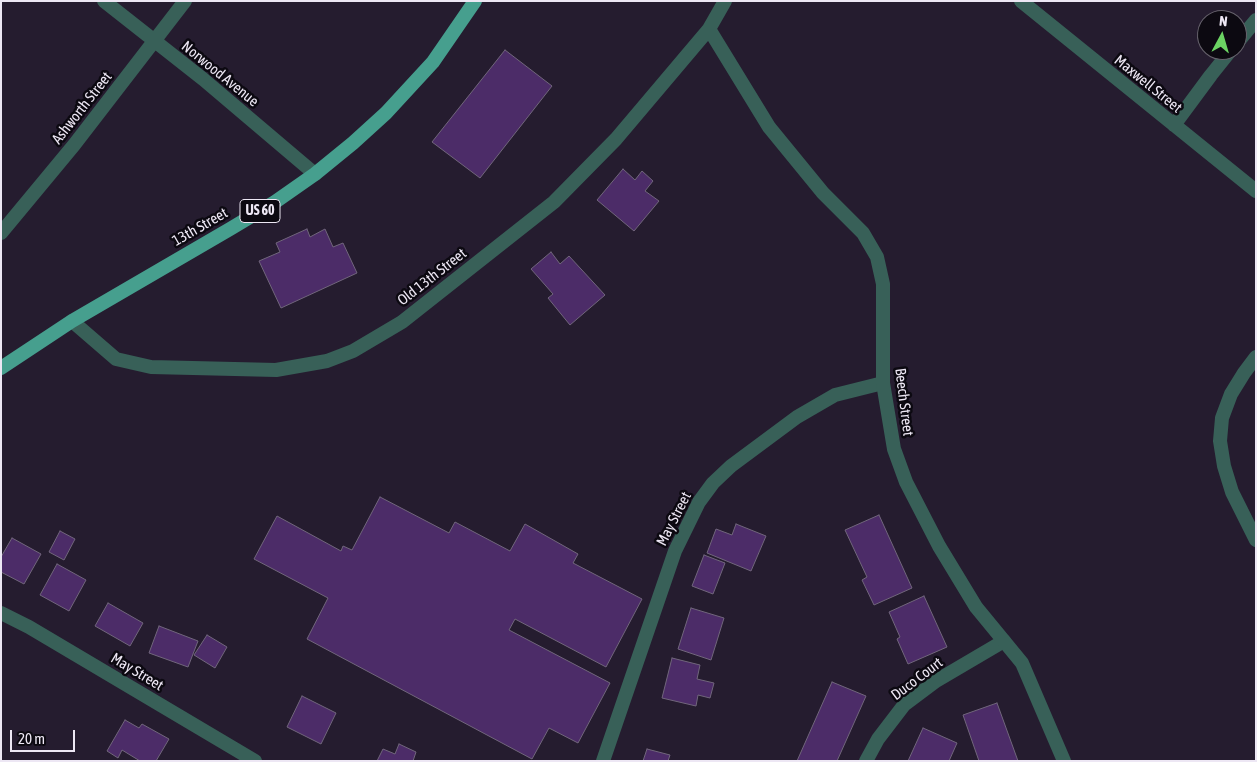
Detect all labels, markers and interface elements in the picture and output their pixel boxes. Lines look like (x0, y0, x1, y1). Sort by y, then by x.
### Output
north arrow (1197, 10, 1247, 60)
text: N (1219, 13, 1228, 29)
street label: Norwood Avenue (178, 37, 262, 111)
street label: Maxwell Street (1111, 51, 1185, 117)
street label: Ashworth Street (48, 68, 116, 148)
road number: US 60 (240, 200, 280, 222)
street label: 13th Street (169, 204, 231, 250)
street label: Old 13th Street (394, 245, 470, 309)
street label: Beech Street (891, 367, 917, 437)
street label: May Street (653, 489, 695, 549)
street label: May Street (107, 649, 167, 695)
street label: Duco Court (888, 654, 946, 704)
scale bar (12, 720, 78, 752)
text: 20 m (18, 730, 45, 747)

